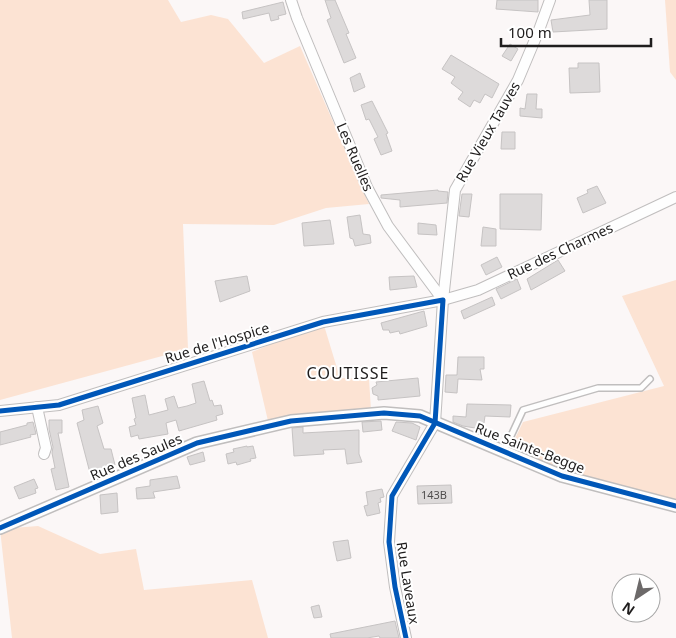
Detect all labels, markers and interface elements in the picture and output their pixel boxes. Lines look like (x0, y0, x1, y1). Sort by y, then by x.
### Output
scale bar (501, 15, 651, 47)
text: 100 m (508, 22, 552, 42)
street label: Rue Vieux Tauves (451, 78, 524, 186)
street label: Les Ruelles (333, 120, 379, 194)
street label: Rue des Charmes (504, 218, 616, 283)
street label: Rue de l'Hospice (162, 318, 271, 367)
district label: COUTISSE (307, 362, 389, 384)
street label: Rue Sainte-Begge (472, 418, 588, 477)
street label: Rue des Saules (87, 429, 185, 484)
house number: 143B (421, 487, 447, 502)
street label: Rue Laveaux (393, 540, 424, 626)
north arrow (611, 573, 661, 623)
text: N (618, 598, 638, 620)

